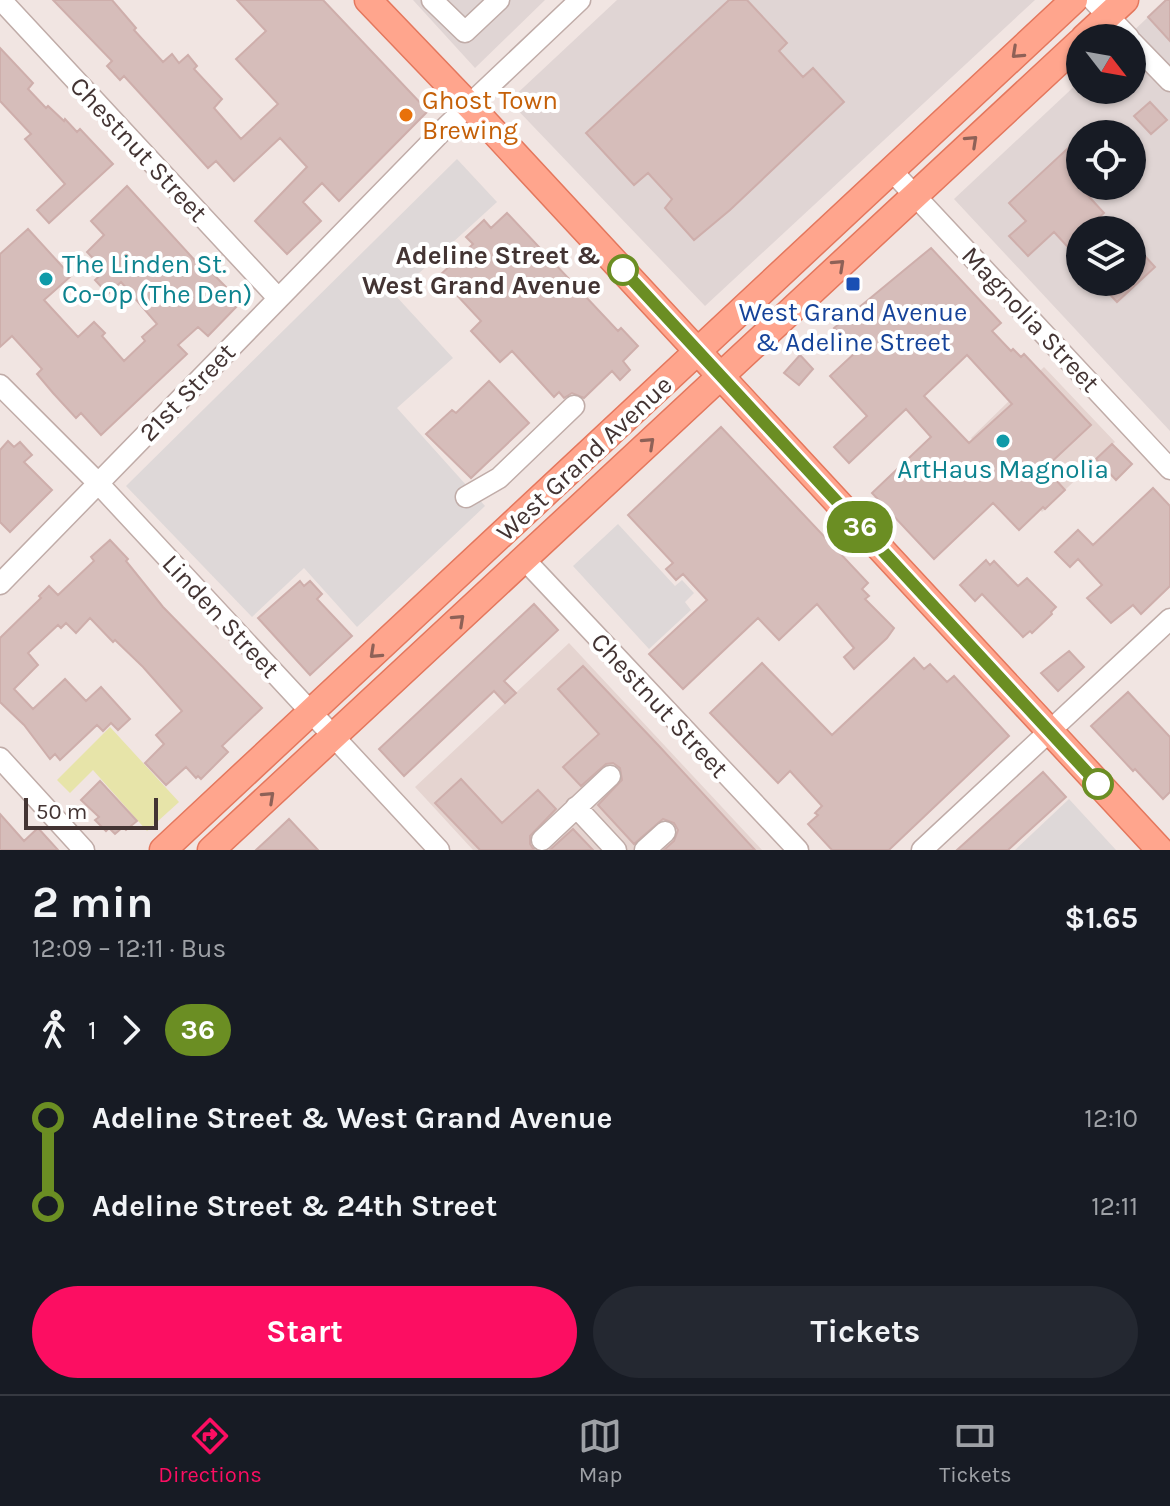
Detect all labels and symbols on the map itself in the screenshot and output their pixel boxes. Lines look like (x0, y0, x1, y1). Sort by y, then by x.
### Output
north arrow (1066, 24, 1146, 104)
one-way arrow (1012, 44, 1026, 59)
street label: Chestnut Street (63, 70, 214, 229)
place label: Ghost Town Brewing (422, 85, 558, 146)
marker: Ghost Town Brewing (397, 106, 415, 124)
one-way arrow (962, 137, 977, 151)
place label: Adeline Street & West Grand Avenue (362, 240, 601, 301)
street label: Magnolia Street (955, 240, 1106, 399)
place label: The Linden St. Co-Op (The Den) (62, 249, 252, 310)
marker: Adeline Street & West Grand Avenue (608, 255, 638, 285)
one-way arrow (830, 259, 844, 274)
marker: The Linden St. Co-Op (The Den) (37, 270, 55, 288)
marker: West Grand Avenue & Adeline Street (844, 275, 862, 293)
place label: West Grand Avenue & Adeline Street (739, 297, 967, 358)
street label: 21st Street (133, 337, 242, 448)
street label: West Grand Avenue (490, 369, 679, 548)
marker: ArtHaus Magnolia (994, 432, 1012, 450)
one-way arrow (640, 437, 654, 452)
place label: ArtHaus Magnolia (897, 454, 1109, 485)
line badge: 36 (824, 501, 896, 553)
street label: Linden Street (156, 548, 286, 685)
one-way arrow (449, 615, 464, 629)
street label: Chestnut Street (584, 626, 735, 785)
one-way arrow (370, 644, 384, 658)
unlabelled marker (1083, 769, 1113, 799)
one-way arrow (259, 792, 274, 806)
scale bar (24, 794, 158, 830)

